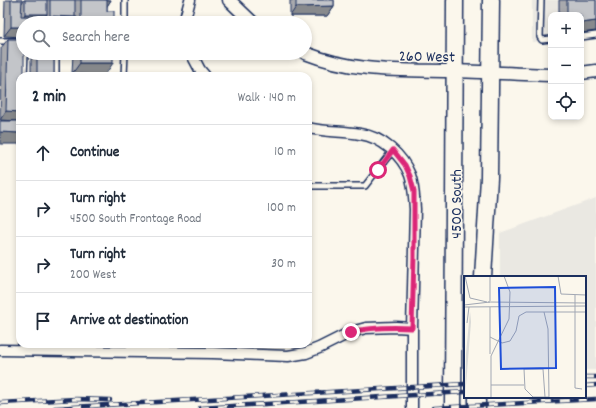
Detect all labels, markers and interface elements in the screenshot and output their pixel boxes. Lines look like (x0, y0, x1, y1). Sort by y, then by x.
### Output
map controls (548, 12, 584, 120)
button: + (548, 12, 584, 48)
search box (16, 16, 312, 60)
icon: search (30, 27, 52, 49)
text: Search here (62, 27, 130, 49)
street label: 260 West (399, 46, 455, 69)
button: − (548, 48, 584, 84)
button: locate (548, 84, 584, 120)
text: 2 min (32, 86, 66, 110)
text: Walk · 140 m (238, 89, 296, 108)
icon: ahead (32, 142, 54, 164)
text: Continue (70, 142, 119, 164)
text: 10 m (274, 143, 296, 162)
route start (369, 161, 387, 179)
street label: 4500 South (446, 169, 469, 239)
text: Turn right (70, 188, 126, 210)
icon: right (32, 198, 54, 220)
text: 100 m (267, 199, 296, 218)
text: 4500 South Frontage Road (70, 210, 201, 229)
text: Turn right (70, 244, 126, 266)
icon: right (32, 254, 54, 276)
text: 30 m (271, 255, 296, 274)
text: 200 West (70, 266, 116, 285)
inset map (464, 276, 586, 398)
icon: arrive (32, 310, 54, 332)
text: Arrive at destination (70, 310, 188, 332)
route end (342, 323, 360, 341)

